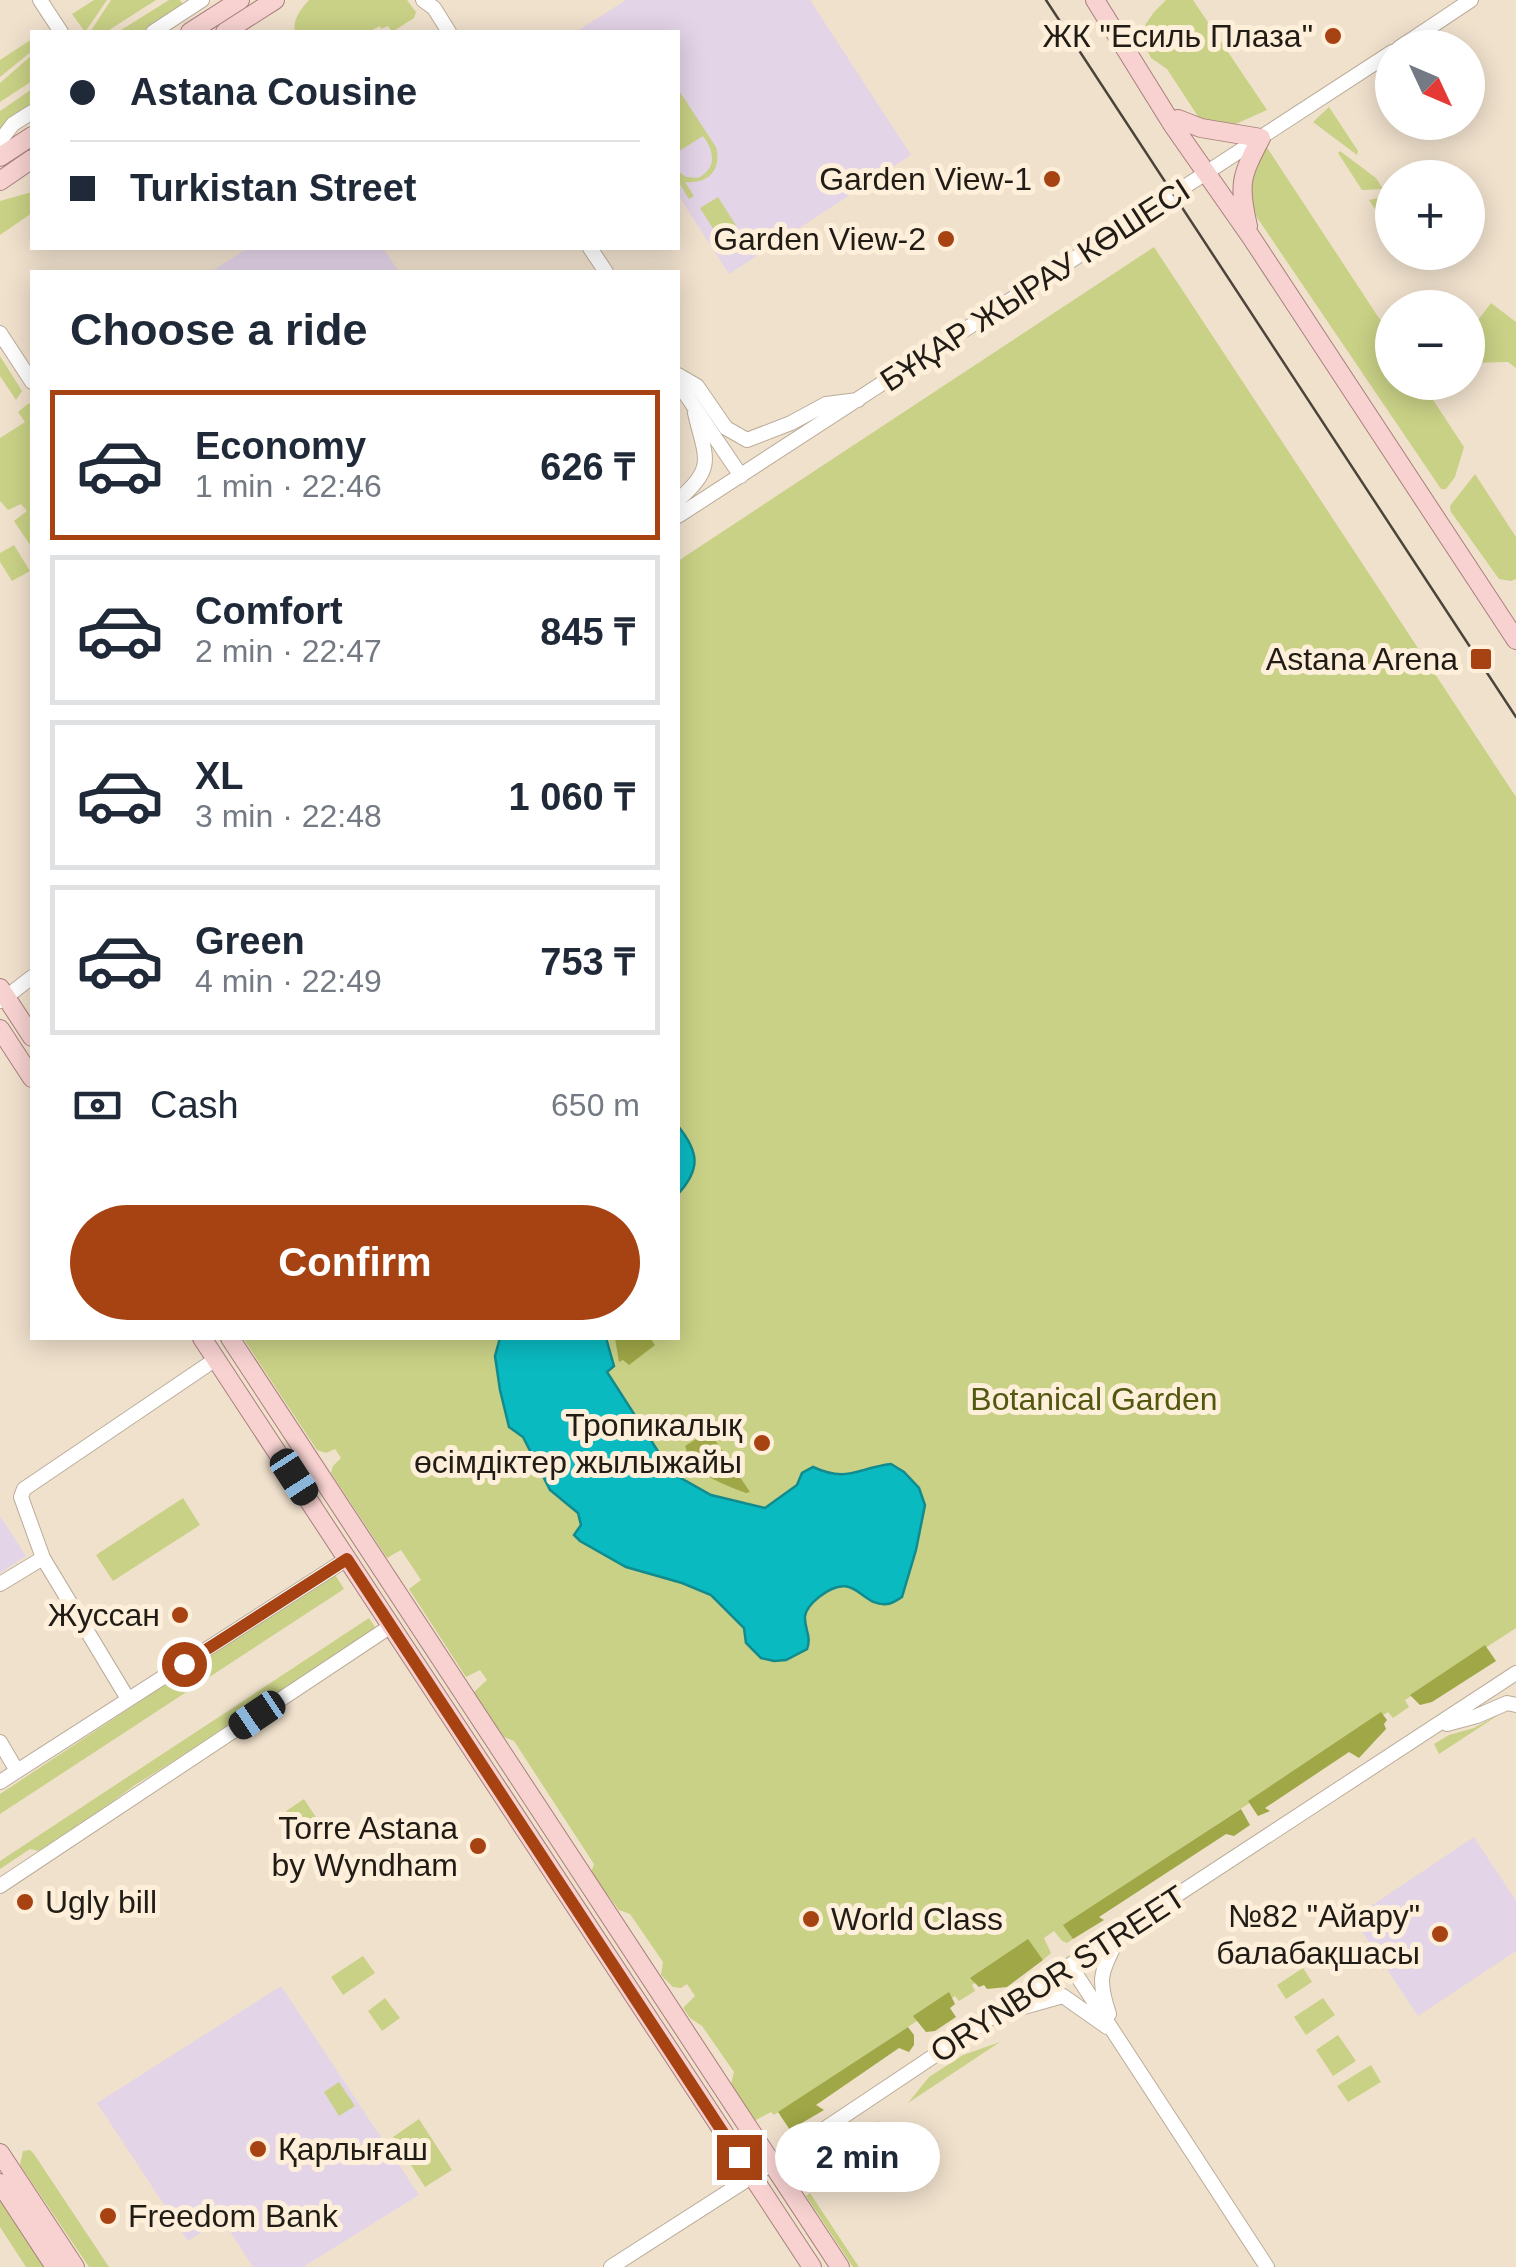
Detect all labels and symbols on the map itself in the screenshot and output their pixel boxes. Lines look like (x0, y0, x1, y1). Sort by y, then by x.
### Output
place label: ЖК "Есиль Плаза" (1043, 18, 1313, 54)
marker: ЖК "Есиль Плаза" (1322, 25, 1344, 47)
north arrow (1375, 30, 1485, 140)
place label: Garden View-1 (819, 161, 1032, 197)
marker: Garden View-1 (1041, 168, 1063, 190)
street label: БҰҚАР ЖЫРАУ КӨШЕСІ (874, 171, 1196, 399)
place label: Garden View-2 (713, 221, 926, 257)
marker: Garden View-2 (935, 228, 957, 250)
place label: Astana Arena (1266, 641, 1458, 677)
marker: Astana Arena (1468, 646, 1494, 672)
park label: Botanical Garden (970, 1381, 1218, 1417)
place label: Тропикалық өсімдіктер жылыжайы (414, 1407, 743, 1480)
marker: Тропикалық өсімдіктер жылыжайы (751, 1432, 773, 1454)
car (265, 1444, 323, 1510)
place label: Жуссан (48, 1597, 160, 1633)
marker: Жуссан (169, 1604, 191, 1626)
route start (162, 1642, 207, 1687)
car (224, 1686, 290, 1744)
place label: Torre Astana by Wyndham (272, 1810, 458, 1883)
marker: Torre Astana by Wyndham (467, 1835, 489, 1857)
street label: ORYNBOR STREET (924, 1878, 1192, 2070)
place label: Ugly bill (45, 1884, 157, 1920)
marker: Ugly bill (14, 1891, 36, 1913)
place label: №82 "Айару" балабақшасы (1216, 1898, 1420, 1971)
place label: World Class (831, 1901, 1003, 1937)
marker: World Class (800, 1908, 822, 1930)
marker: №82 "Айару" балабақшасы (1429, 1923, 1451, 1945)
callout: 2 min (774, 2122, 939, 2192)
place label: Қарлығаш (278, 2131, 428, 2167)
route end (717, 2135, 762, 2180)
marker: Қарлығаш (247, 2138, 269, 2160)
place label: Freedom Bank (128, 2198, 339, 2234)
marker: Freedom Bank (97, 2205, 119, 2227)

